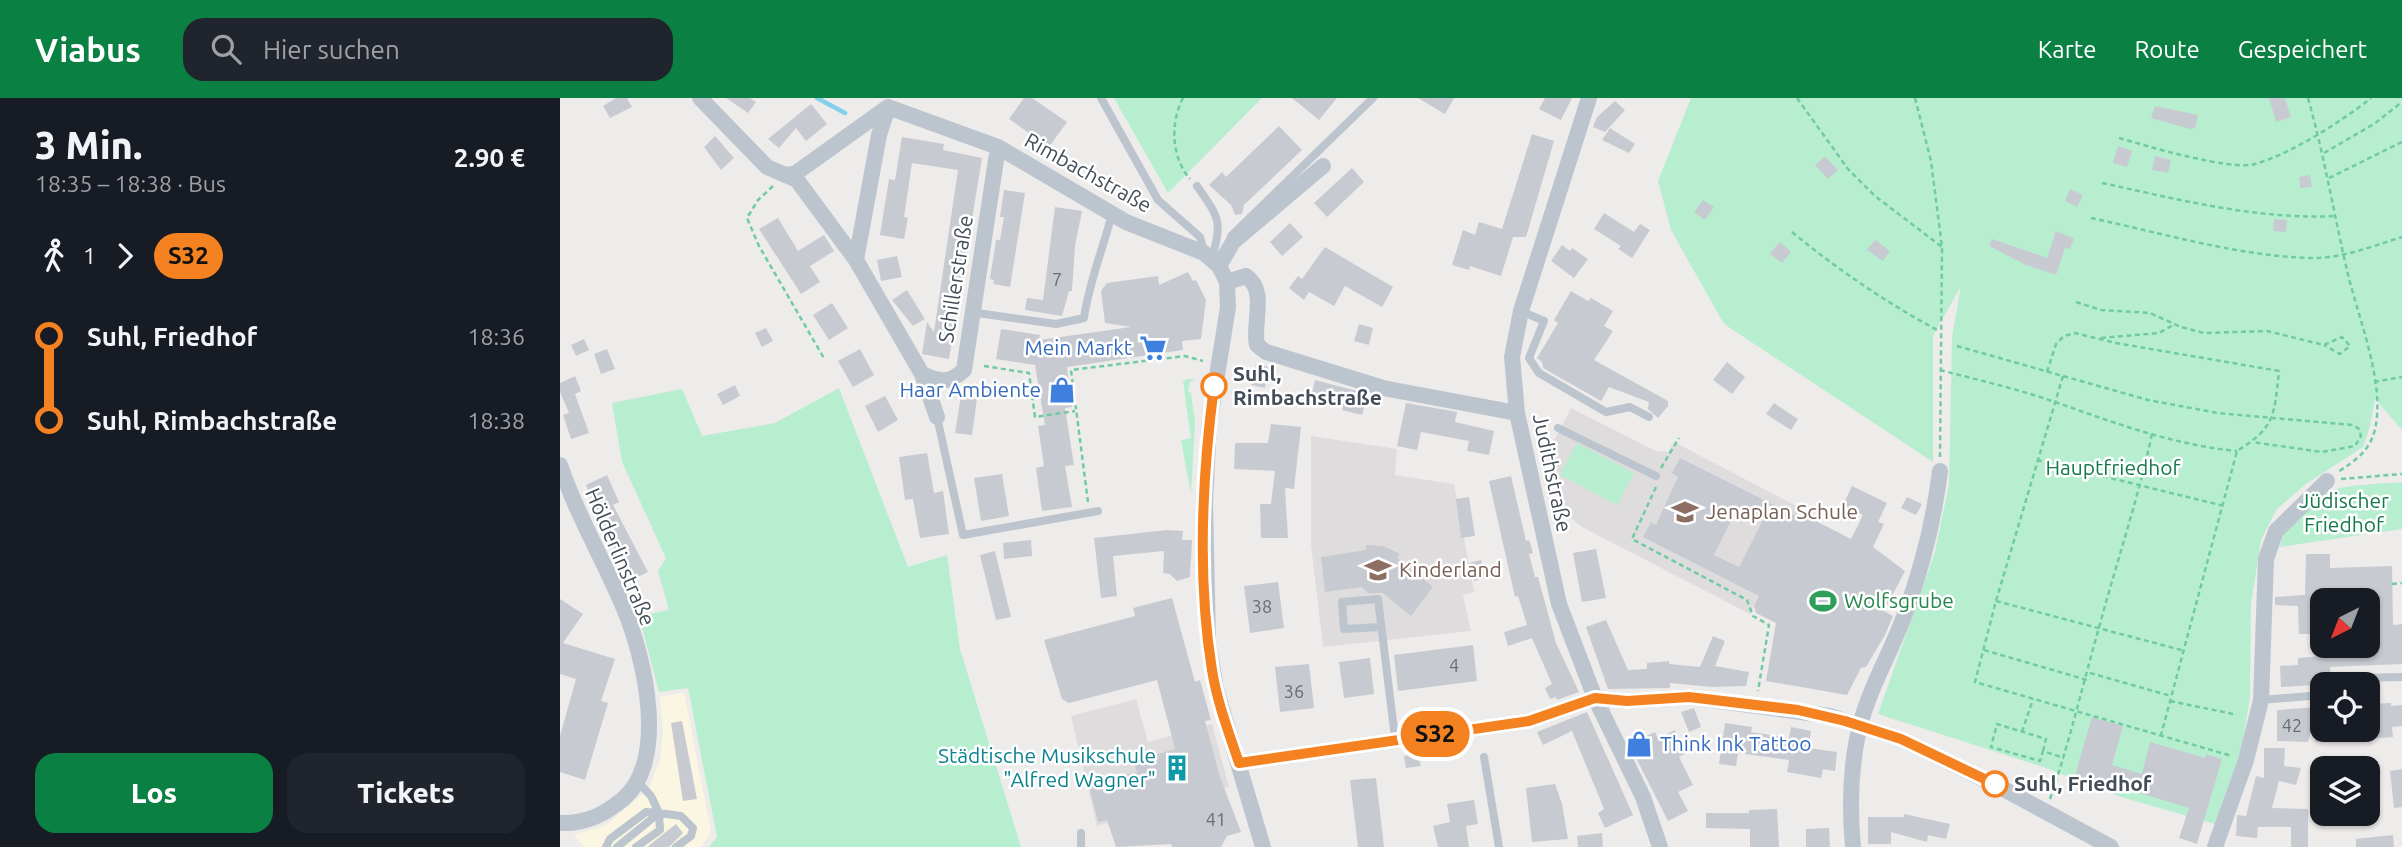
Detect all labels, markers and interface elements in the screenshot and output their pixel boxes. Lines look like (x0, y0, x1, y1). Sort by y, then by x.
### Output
search box (183, 18, 673, 81)
icon: search (207, 30, 245, 68)
text: Viabus (35, 31, 141, 68)
text: Hier suchen (263, 35, 400, 64)
text: Karte (2038, 36, 2096, 63)
text: Route (2134, 36, 2200, 63)
text: Gespeichert (2238, 36, 2367, 63)
text: 3 Min. (35, 124, 142, 166)
street label: Rimbachstraße (1021, 127, 1156, 217)
text: 2.90 € (454, 143, 525, 172)
text: 18:35 – 18:38 · Bus (35, 171, 226, 196)
street label: Schillerstraße (933, 213, 977, 344)
icon: walk (35, 237, 73, 275)
icon: forward (106, 237, 144, 275)
text: S32 (168, 242, 209, 269)
text: 1 (83, 243, 96, 268)
house number: 7 (1052, 269, 1062, 289)
text: Suhl, Friedhof (87, 322, 257, 351)
text: 18:36 (467, 324, 525, 349)
supermarket icon: Mein Markt (1138, 333, 1168, 363)
place label: Mein Markt (1024, 335, 1132, 359)
place label: Suhl, Rimbachstraße (1233, 361, 1382, 409)
marker: Suhl, Rimbachstraße (1201, 373, 1227, 399)
shop icon: Haar Ambiente (1047, 375, 1077, 405)
place label: Haar Ambiente (899, 377, 1041, 401)
text: Suhl, Rimbachstraße (87, 406, 337, 435)
text: 18:38 (467, 408, 525, 433)
street label: Judithstraße (1529, 411, 1577, 534)
park label: Hauptfriedhof (2045, 455, 2182, 479)
street label: Hölderlinstraße (581, 484, 661, 629)
park label: Jüdischer Friedhof (2299, 488, 2389, 536)
school or university icon: Jenaplan Schule (1670, 497, 1700, 527)
place label: Jenaplan Schule (1706, 499, 1858, 523)
school or university icon: Kinderland (1363, 555, 1393, 585)
place label: Kinderland (1399, 557, 1502, 581)
sports icon: Wolfsgrube (1808, 586, 1838, 616)
place label: Wolfsgrube (1844, 588, 1954, 612)
north arrow (2310, 588, 2380, 658)
map controls (2310, 588, 2380, 826)
house number: 38 (1252, 596, 1272, 616)
house number: 4 (1449, 655, 1459, 675)
button: locate (2310, 672, 2380, 742)
house number: 36 (1284, 681, 1304, 701)
line badge: S32 (1395, 711, 1475, 757)
house number: 42 (2282, 715, 2302, 735)
text: S32 (1415, 720, 1455, 747)
shop icon: Think Ink Tattoo (1624, 729, 1654, 759)
place label: Think Ink Tattoo (1660, 731, 1812, 755)
place label: Städtische Musikschule "Alfred Wagner" (938, 743, 1156, 791)
button: Los (35, 753, 273, 833)
button: Tickets (287, 753, 525, 833)
building icon: Städtische Musikschule "Alfred Wagner" (1162, 753, 1192, 783)
button: layers (2310, 756, 2380, 826)
marker: Suhl, Friedhof (1982, 771, 2008, 797)
place label: Suhl, Friedhof (2014, 771, 2152, 795)
house number: 41 (1206, 809, 1226, 829)

